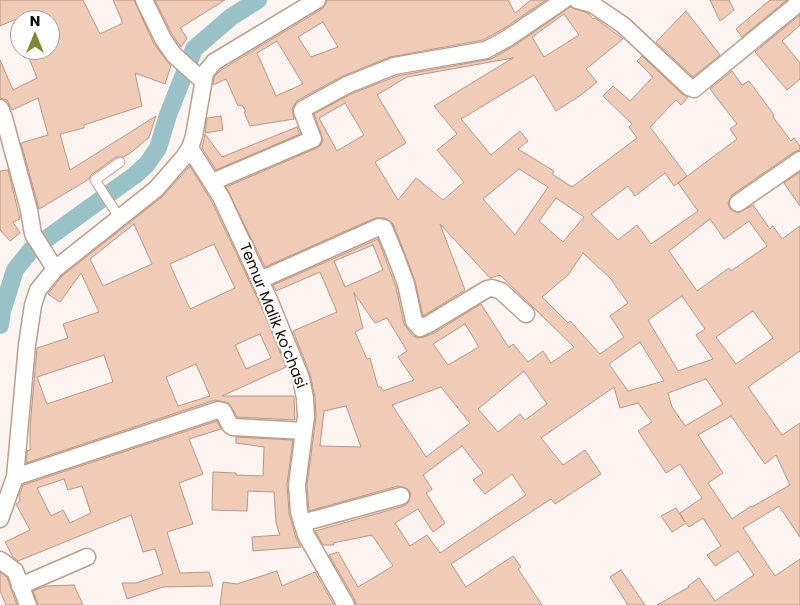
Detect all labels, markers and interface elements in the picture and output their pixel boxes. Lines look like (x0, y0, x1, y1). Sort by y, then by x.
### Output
north arrow (10, 10, 60, 60)
text: N (30, 11, 40, 31)
street label: Temur Malik koʻchasi (235, 241, 309, 391)

